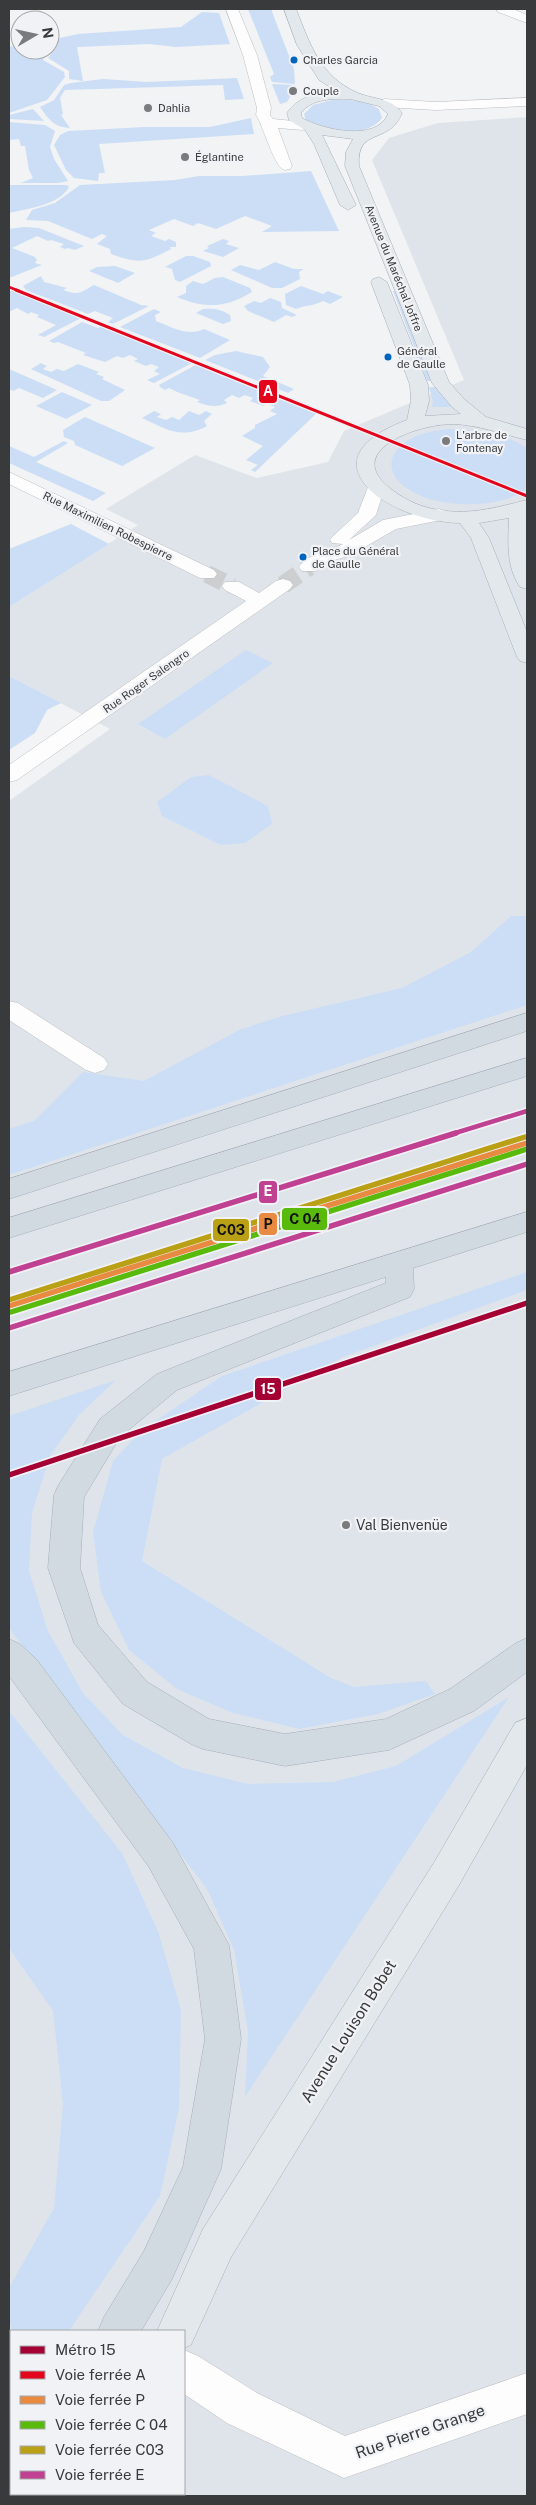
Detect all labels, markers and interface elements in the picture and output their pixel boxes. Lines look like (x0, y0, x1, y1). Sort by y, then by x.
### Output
north arrow (10, 10, 60, 60)
text: N (39, 26, 57, 40)
place label: Charles Garcia (303, 54, 378, 66)
marker: Charles Garcia (289, 55, 299, 65)
marker: Couple (287, 85, 299, 97)
place label: Couple (303, 85, 339, 97)
marker: Dahlia (142, 102, 154, 114)
place label: Dahlia (158, 102, 190, 114)
place label: Églantine (195, 150, 244, 163)
marker: Églantine (179, 151, 191, 163)
street label: Avenue du Maréchal Joffre (363, 203, 425, 333)
place label: Général de Gaulle (397, 345, 445, 370)
marker: Général de Gaulle (383, 352, 393, 362)
line badge: A (258, 379, 278, 404)
text: A (263, 383, 273, 399)
place label: L'arbre de Fontenay (456, 429, 507, 454)
marker: L'arbre de Fontenay (440, 435, 452, 447)
street label: Rue Maximilien Robespierre (41, 489, 175, 563)
place label: Place du Général de Gaulle (312, 545, 399, 570)
marker: Place du Général de Gaulle (298, 552, 308, 562)
street label: Rue Roger Salengro (101, 647, 191, 715)
line badge: E (258, 1180, 278, 1204)
text: E (264, 1183, 273, 1199)
line badge: C 04 (281, 1207, 328, 1231)
text: C 04 (289, 1211, 321, 1227)
line badge: P (258, 1212, 278, 1236)
text: P (263, 1216, 273, 1232)
line badge: C03 (212, 1218, 250, 1242)
text: C03 (217, 1222, 245, 1238)
line badge: 15 (254, 1377, 282, 1401)
text: 15 (260, 1381, 276, 1397)
place label: Val Bienvenüe (356, 1517, 448, 1533)
marker: Val Bienvenüe (340, 1519, 352, 1531)
street label: Avenue Louison Bobet (297, 1956, 400, 2106)
legend (10, 2330, 185, 2495)
text: Métro 15 (55, 2341, 116, 2358)
text: Voie ferrée A (55, 2366, 146, 2383)
text: Voie ferrée P (55, 2391, 145, 2408)
street label: Rue Pierre Grange (353, 2400, 487, 2463)
text: Voie ferrée C 04 (55, 2416, 168, 2433)
text: Voie ferrée C03 (55, 2441, 164, 2458)
text: Voie ferrée E (55, 2466, 144, 2483)

